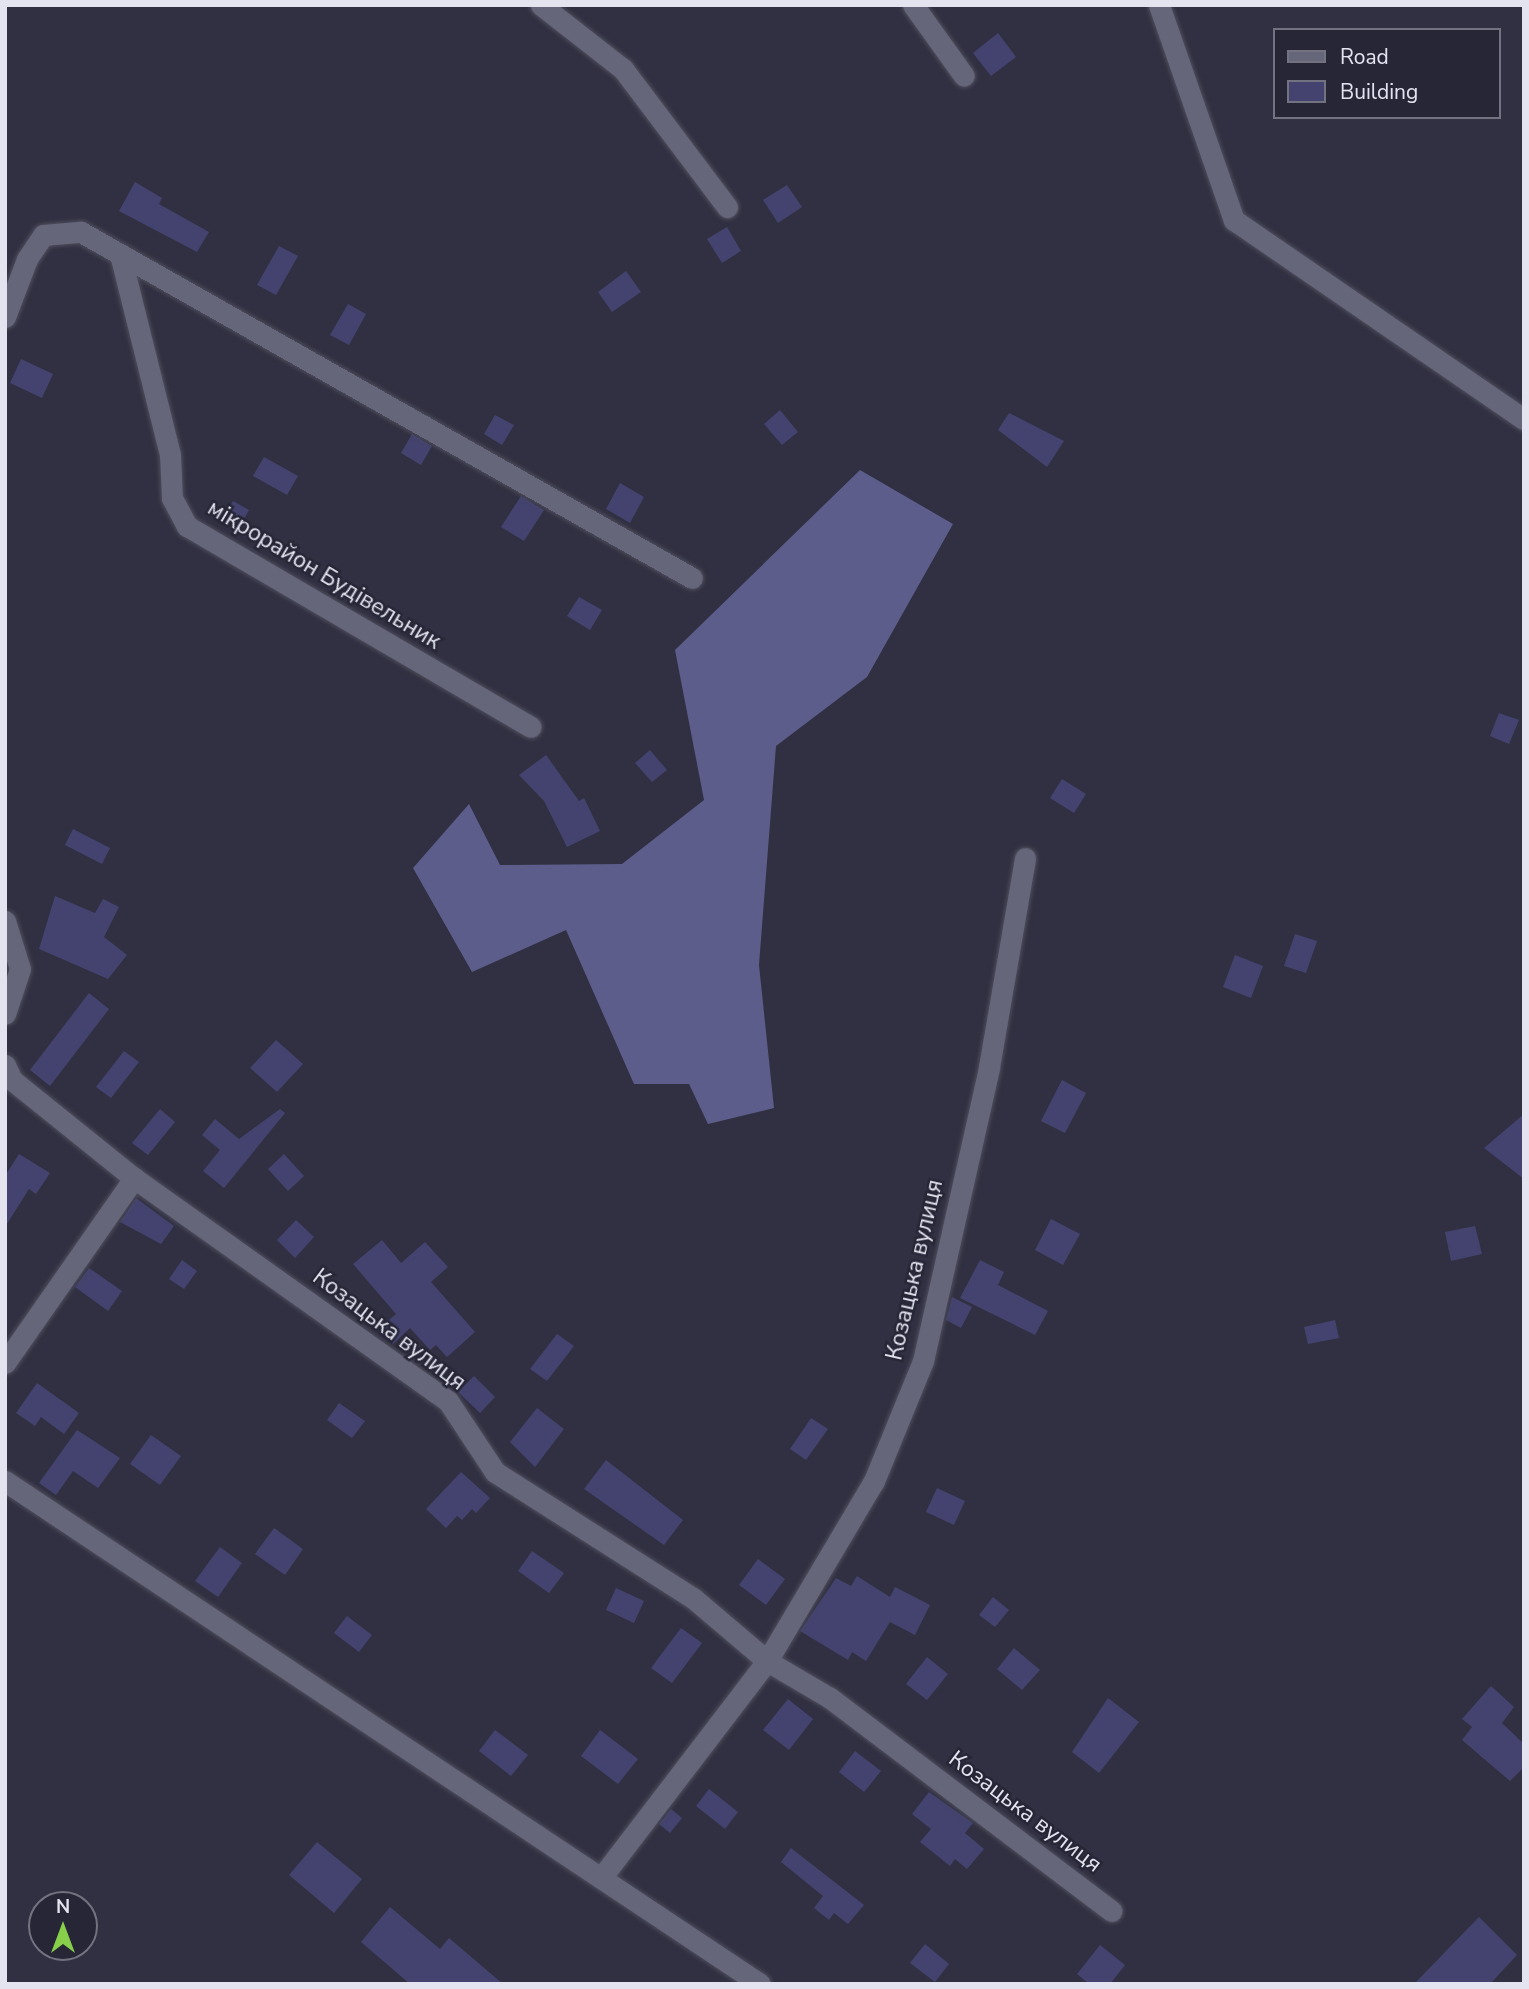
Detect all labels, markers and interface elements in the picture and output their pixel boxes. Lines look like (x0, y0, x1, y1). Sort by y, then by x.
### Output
legend (1274, 28, 1501, 119)
text: Road (1340, 43, 1389, 71)
text: Building (1340, 78, 1418, 106)
street label: мікрорайон Будівельник (202, 494, 446, 656)
street label: Козацька вулиця (881, 1177, 949, 1363)
street label: Козацька вулиця (307, 1263, 471, 1397)
street label: Козацька вулиця (943, 1745, 1107, 1879)
north arrow (28, 1891, 98, 1961)
text: N (56, 1894, 70, 1920)

